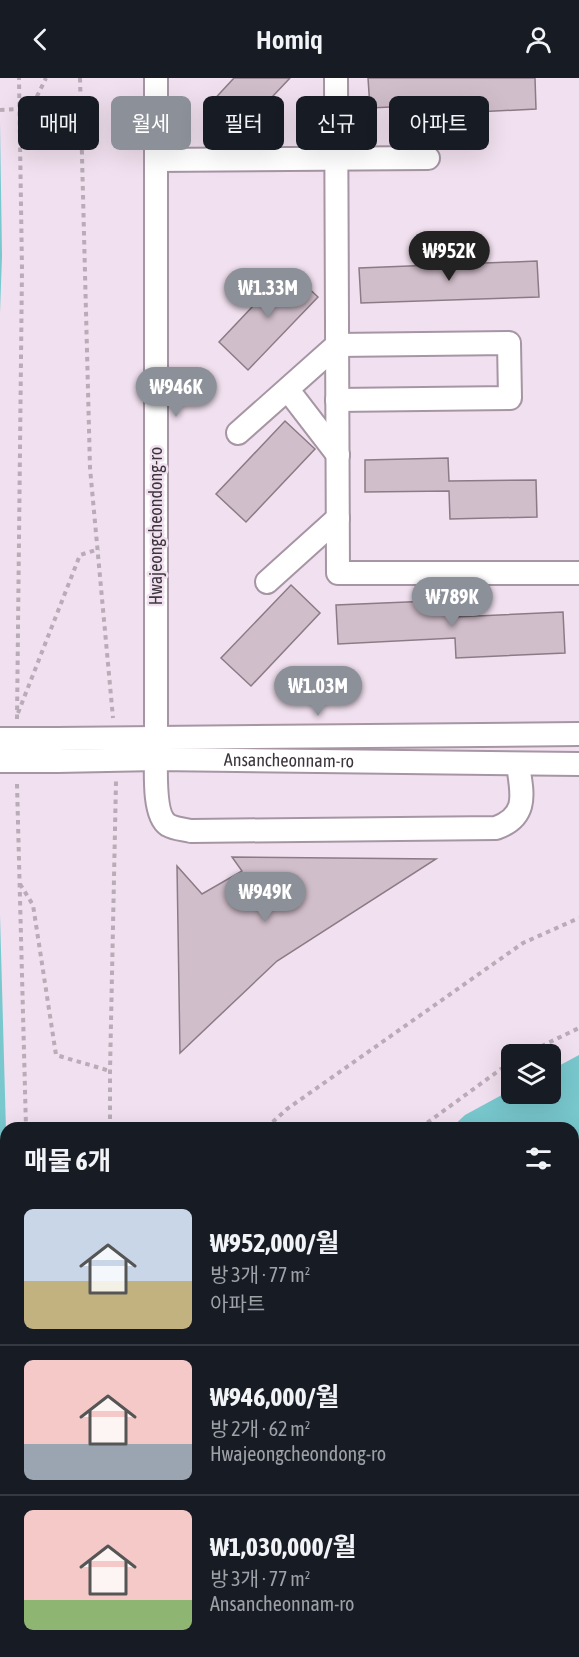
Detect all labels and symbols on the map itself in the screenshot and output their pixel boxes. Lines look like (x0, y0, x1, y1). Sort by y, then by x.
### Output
pin: ₩952K (407, 231, 491, 282)
pin: ₩1.33M (219, 268, 317, 319)
pin: ₩946K (134, 367, 218, 418)
street label: Hwajeongcheondong-ro (145, 447, 166, 605)
pin: ₩789K (410, 577, 494, 628)
pin: ₩1.03M (269, 666, 367, 717)
street label: Ansancheonnam-ro (224, 749, 354, 771)
pin: ₩949K (223, 872, 307, 923)

